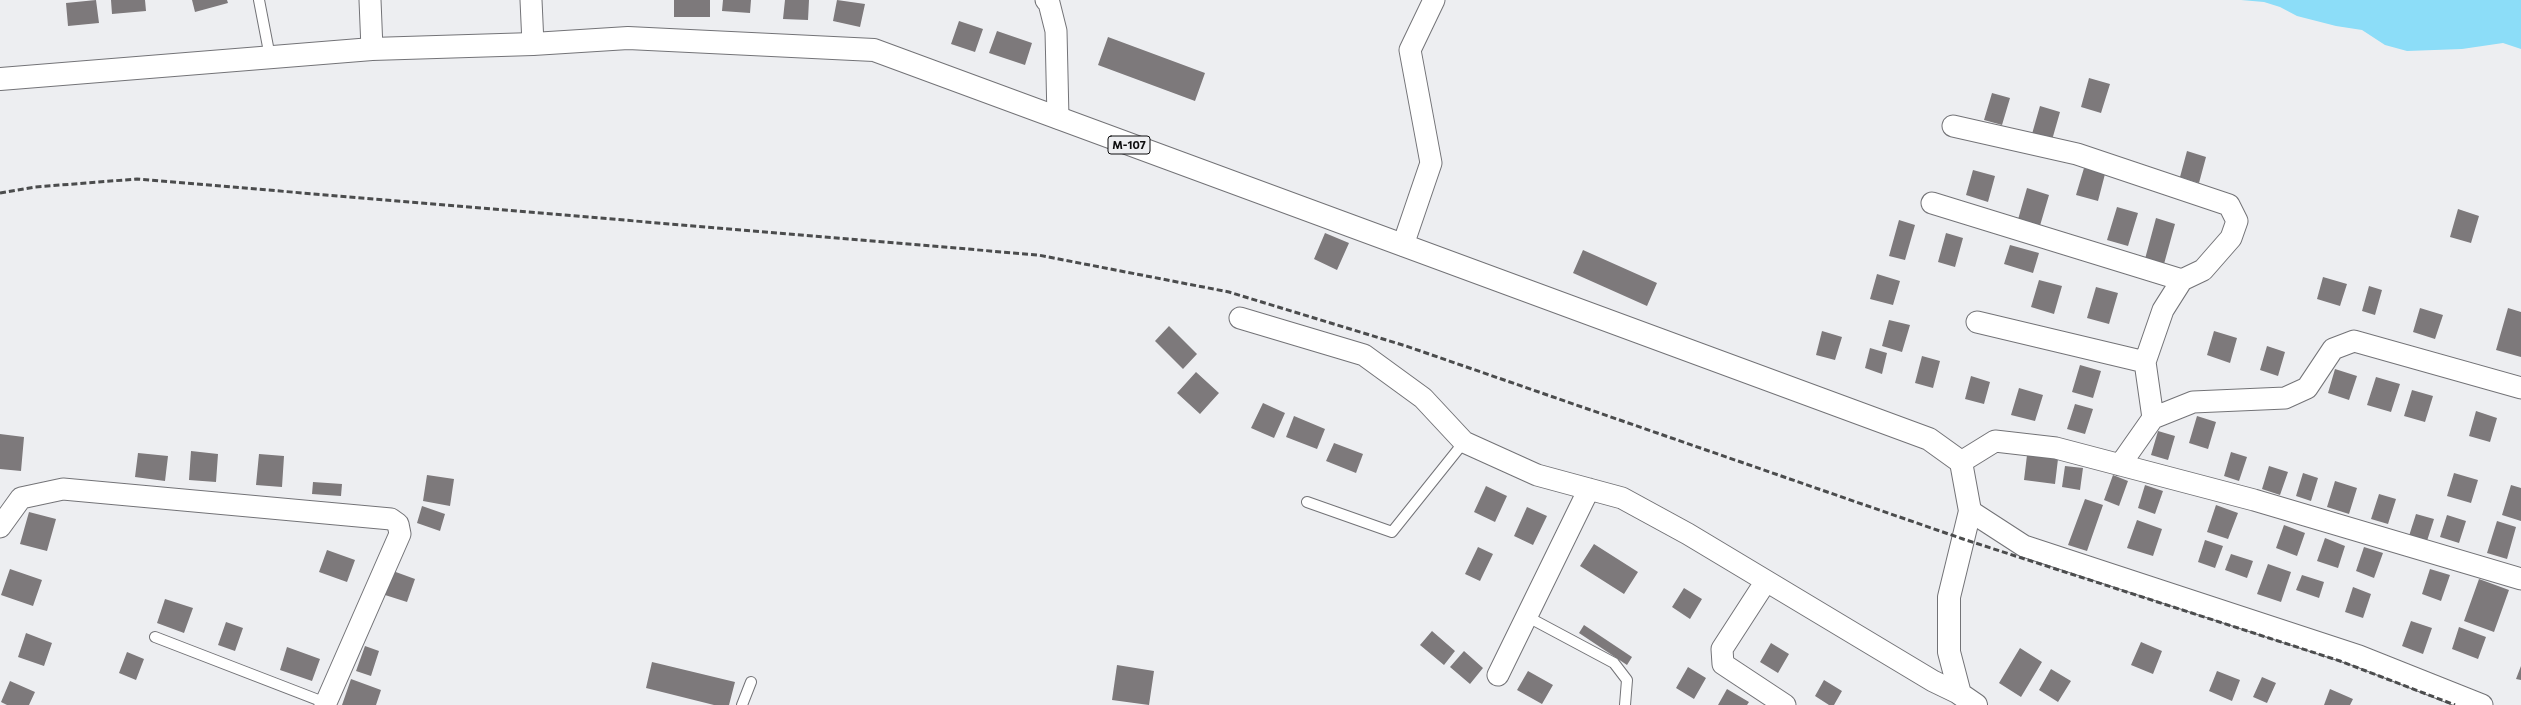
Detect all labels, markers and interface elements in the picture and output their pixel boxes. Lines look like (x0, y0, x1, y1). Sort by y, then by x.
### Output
road number: М-107 (1108, 136, 1150, 154)

